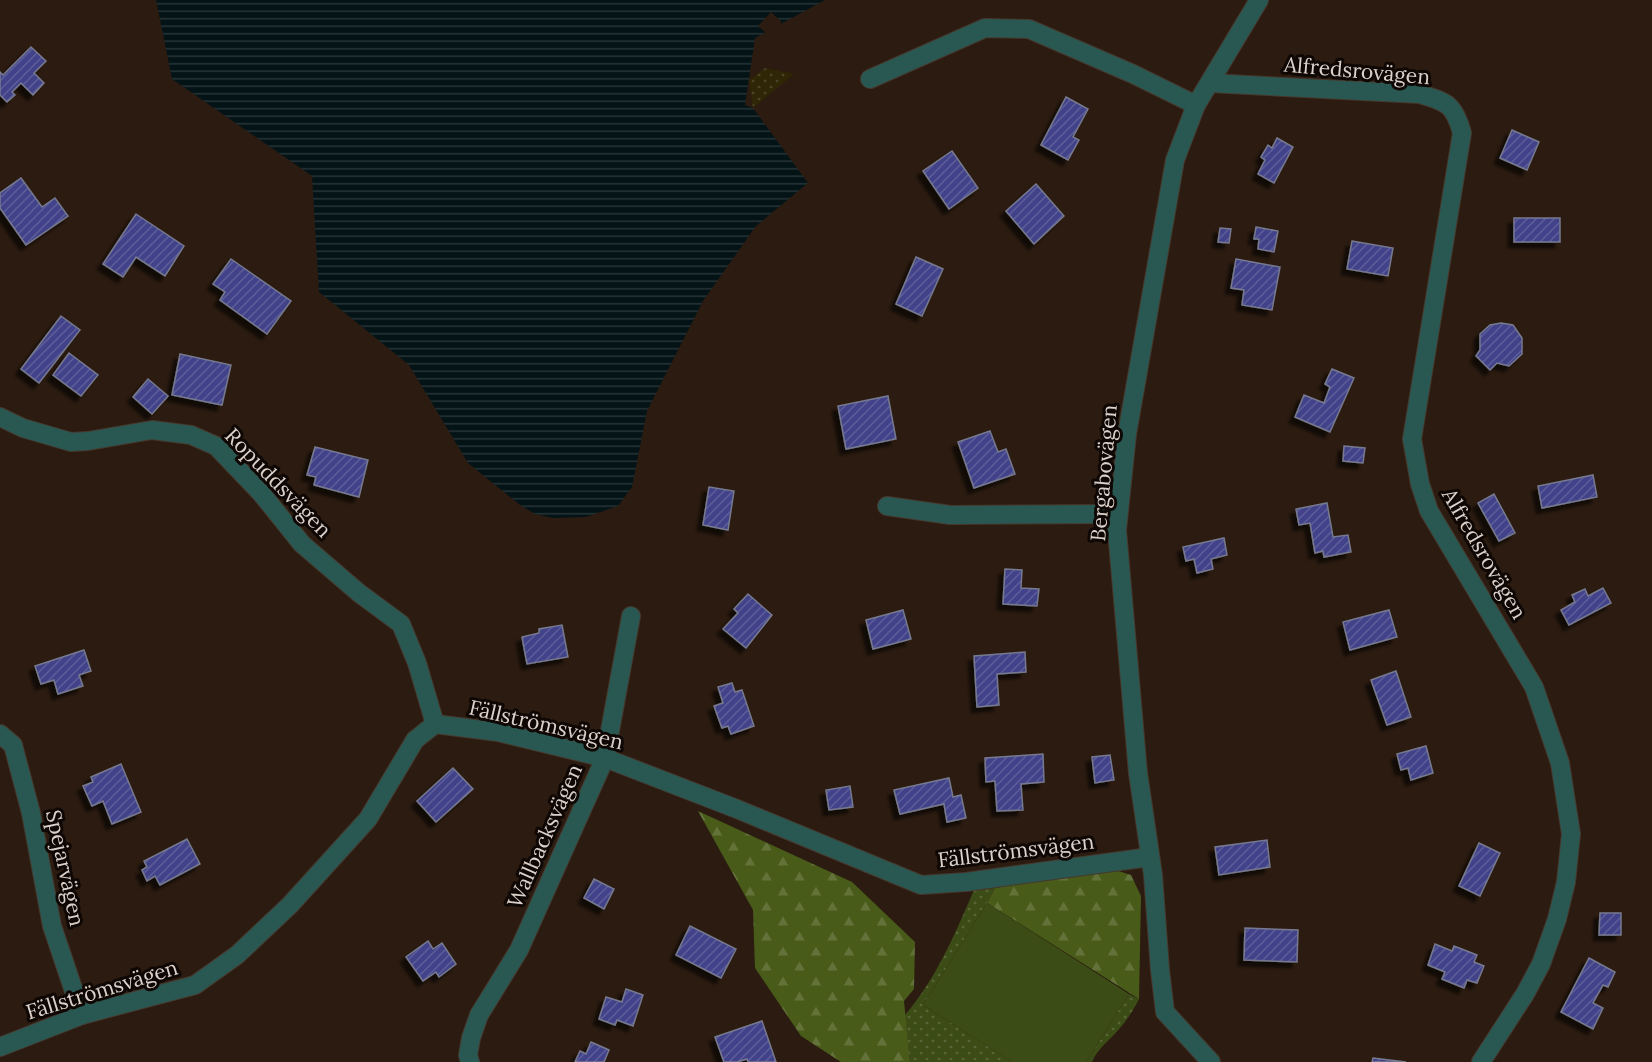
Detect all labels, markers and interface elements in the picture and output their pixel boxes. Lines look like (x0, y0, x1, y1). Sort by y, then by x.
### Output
street label: Alfredsrovägen (1282, 51, 1431, 90)
street label: Bergabovägen (1084, 403, 1123, 542)
street label: Ropuddsvägen (219, 422, 338, 543)
street label: Alfredsrovägen (1436, 483, 1533, 624)
street label: Fällströmsvägen (466, 694, 626, 755)
street label: Wallbacksvägen (501, 760, 588, 912)
street label: Spejarvägen (40, 807, 91, 929)
street label: Fällströmsvägen (936, 827, 1096, 873)
street label: Fällströmsvägen (23, 954, 181, 1025)

